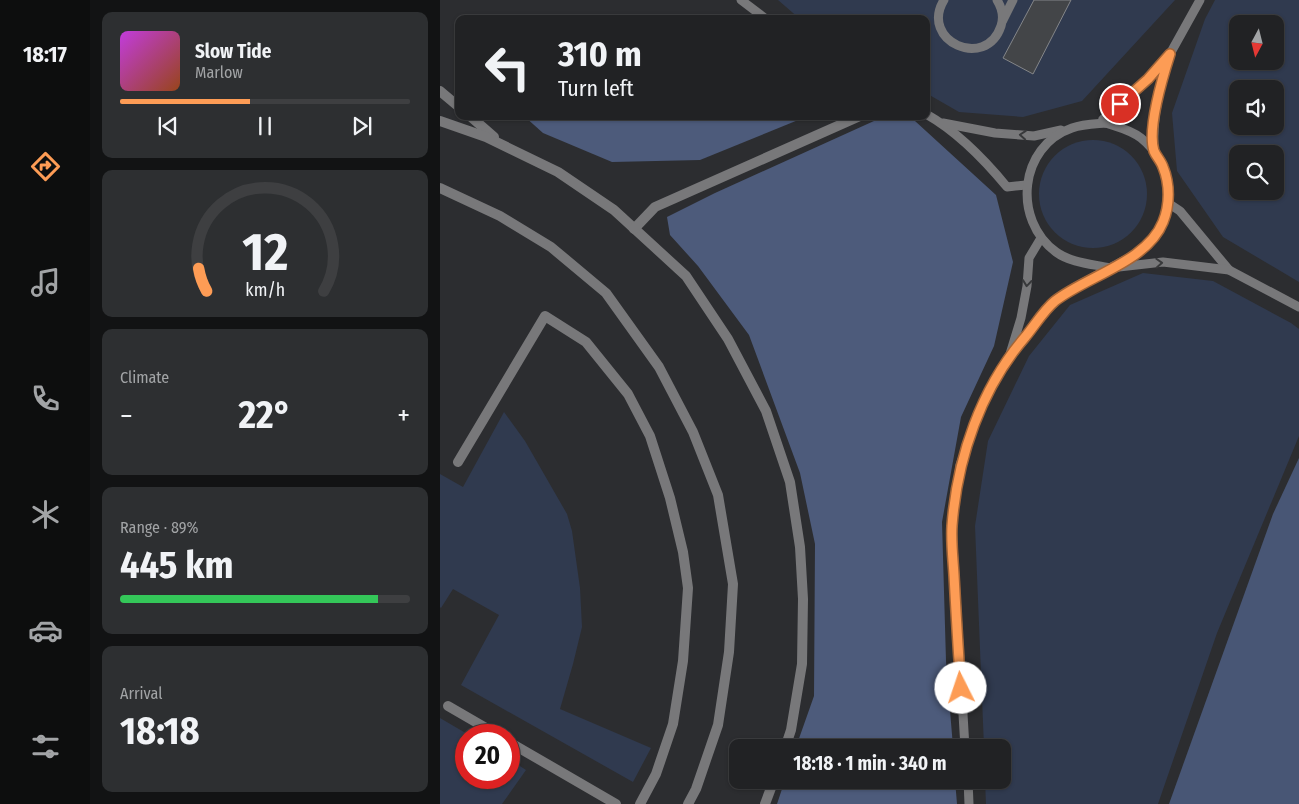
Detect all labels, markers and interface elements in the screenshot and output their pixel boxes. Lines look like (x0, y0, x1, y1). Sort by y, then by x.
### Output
north arrow (1229, 15, 1284, 70)
map controls (1229, 15, 1284, 200)
text: 310 m (558, 33, 642, 75)
icon: left (475, 35, 540, 100)
text: Slow Tide (195, 40, 271, 63)
text: 18:17 (23, 41, 67, 68)
text: Marlow (195, 63, 243, 82)
text: Turn left (558, 75, 634, 102)
button: sound (1229, 80, 1284, 135)
pin (1099, 83, 1141, 125)
icon: arrive (1106, 90, 1134, 118)
icon: previous (154, 112, 182, 140)
icon: pause (251, 112, 279, 140)
icon: next (348, 112, 376, 140)
one-way arrow (1019, 130, 1027, 141)
button: search (1229, 145, 1284, 200)
icon: directions (28, 149, 63, 184)
text: 12 (242, 221, 288, 284)
one-way arrow (1155, 258, 1163, 269)
icon: music (28, 265, 63, 300)
text: km/h (245, 279, 285, 301)
one-way arrow (1022, 279, 1033, 287)
text: Climate (120, 368, 169, 387)
icon: phone (28, 381, 63, 416)
text: 22° (238, 392, 291, 438)
text: − (120, 399, 133, 432)
text: + (397, 399, 410, 432)
icon: climate (28, 497, 63, 532)
text: Range · 89% (120, 518, 198, 537)
text: 445 km (120, 542, 234, 588)
icon: car (28, 613, 63, 648)
position arrow (934, 661, 986, 713)
text: Arrival (120, 684, 162, 703)
text: 18:18 (120, 708, 200, 754)
speed limit sign: 20 (455, 724, 520, 789)
icon: filters (28, 729, 63, 764)
text: 18:18 · 1 min · 340 m (793, 752, 947, 775)

